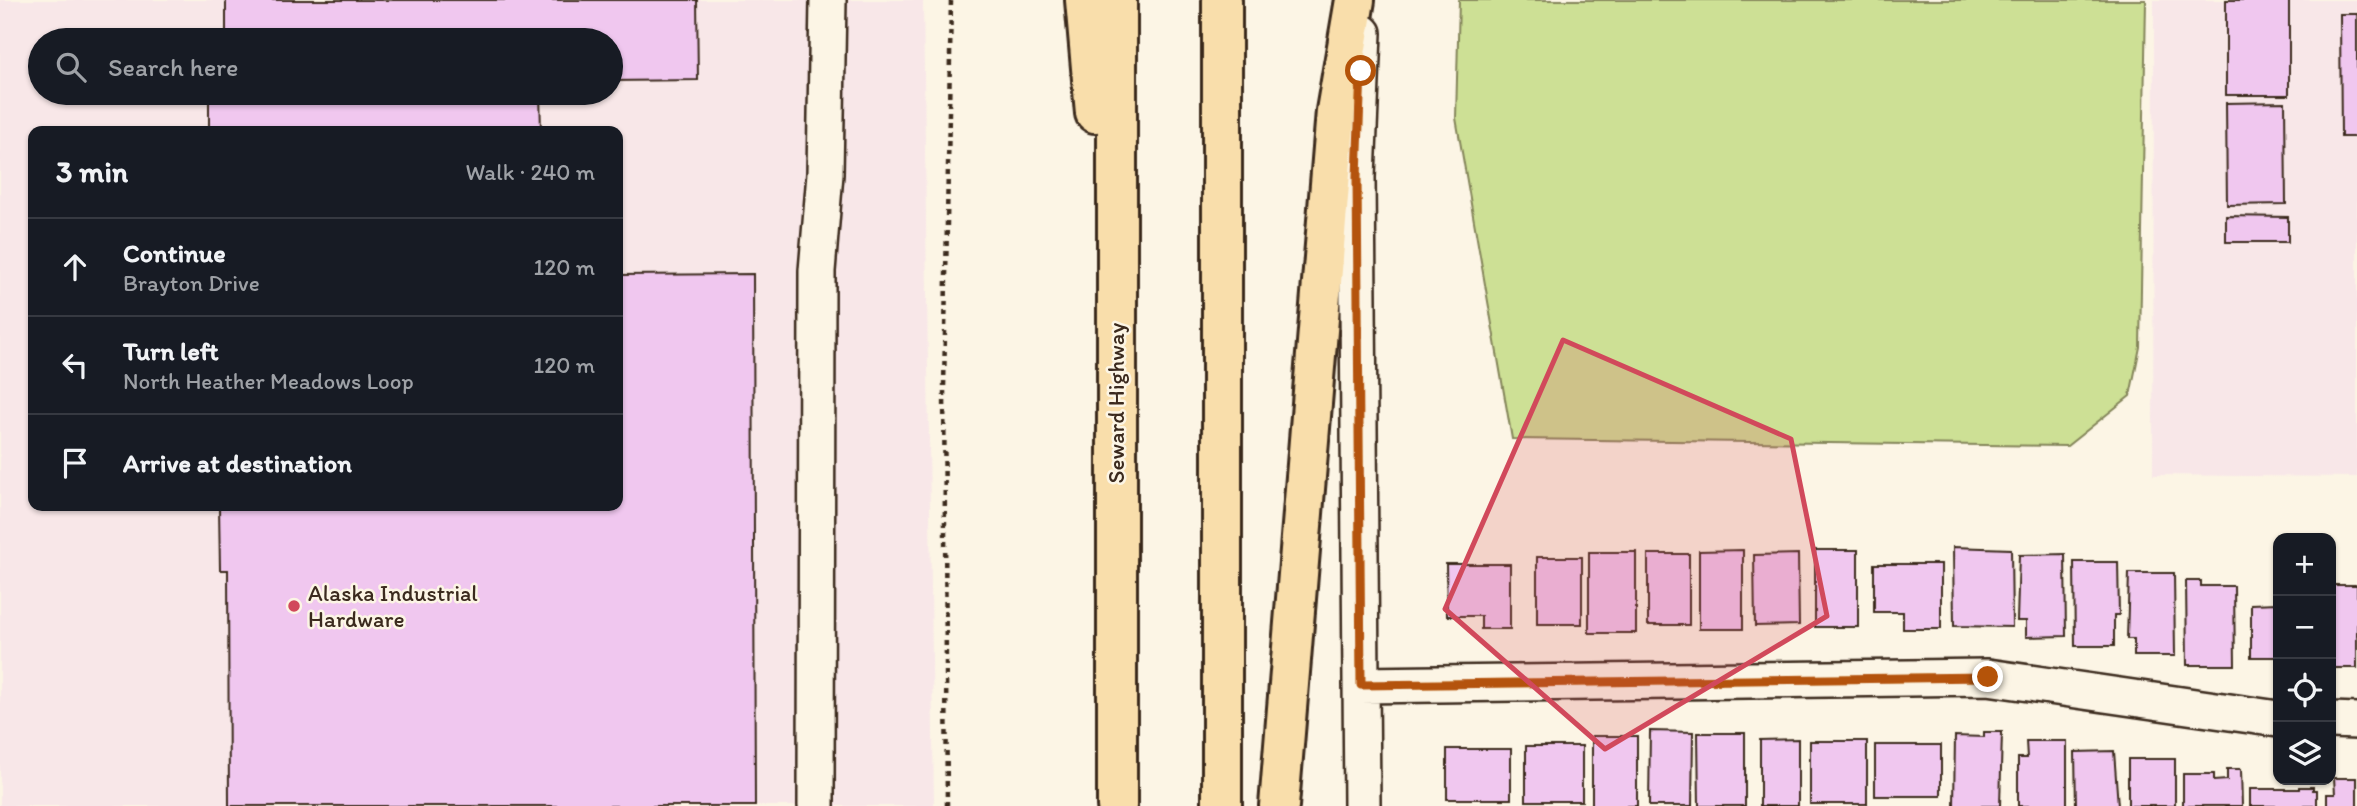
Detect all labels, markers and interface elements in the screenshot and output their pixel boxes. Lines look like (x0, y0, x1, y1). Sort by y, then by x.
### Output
search box (28, 28, 623, 105)
icon: search (52, 48, 90, 86)
text: Search here (108, 51, 238, 83)
route start (1345, 55, 1376, 86)
text: 3 min (56, 153, 128, 190)
text: Walk · 240 m (465, 158, 595, 186)
text: Continue (123, 237, 226, 269)
icon: ahead (56, 248, 94, 286)
text: 120 m (534, 253, 595, 281)
text: Brayton Drive (123, 269, 260, 297)
street label: Seward Highway (1102, 322, 1130, 483)
text: Turn left (123, 335, 219, 367)
icon: left (56, 346, 94, 384)
text: 120 m (534, 351, 595, 379)
text: North Heather Meadows Loop (123, 367, 414, 395)
icon: arrive (56, 444, 94, 482)
text: Arrive at destination (123, 447, 352, 479)
map controls (2273, 533, 2336, 785)
button: + (2273, 533, 2336, 596)
place label: Alaska Industrial Hardware (308, 579, 478, 633)
button: − (2273, 596, 2336, 659)
marker: Alaska Industrial Hardware (286, 598, 302, 614)
button: locate (2273, 659, 2336, 722)
route end (1972, 661, 2003, 692)
button: layers (2273, 722, 2336, 785)

